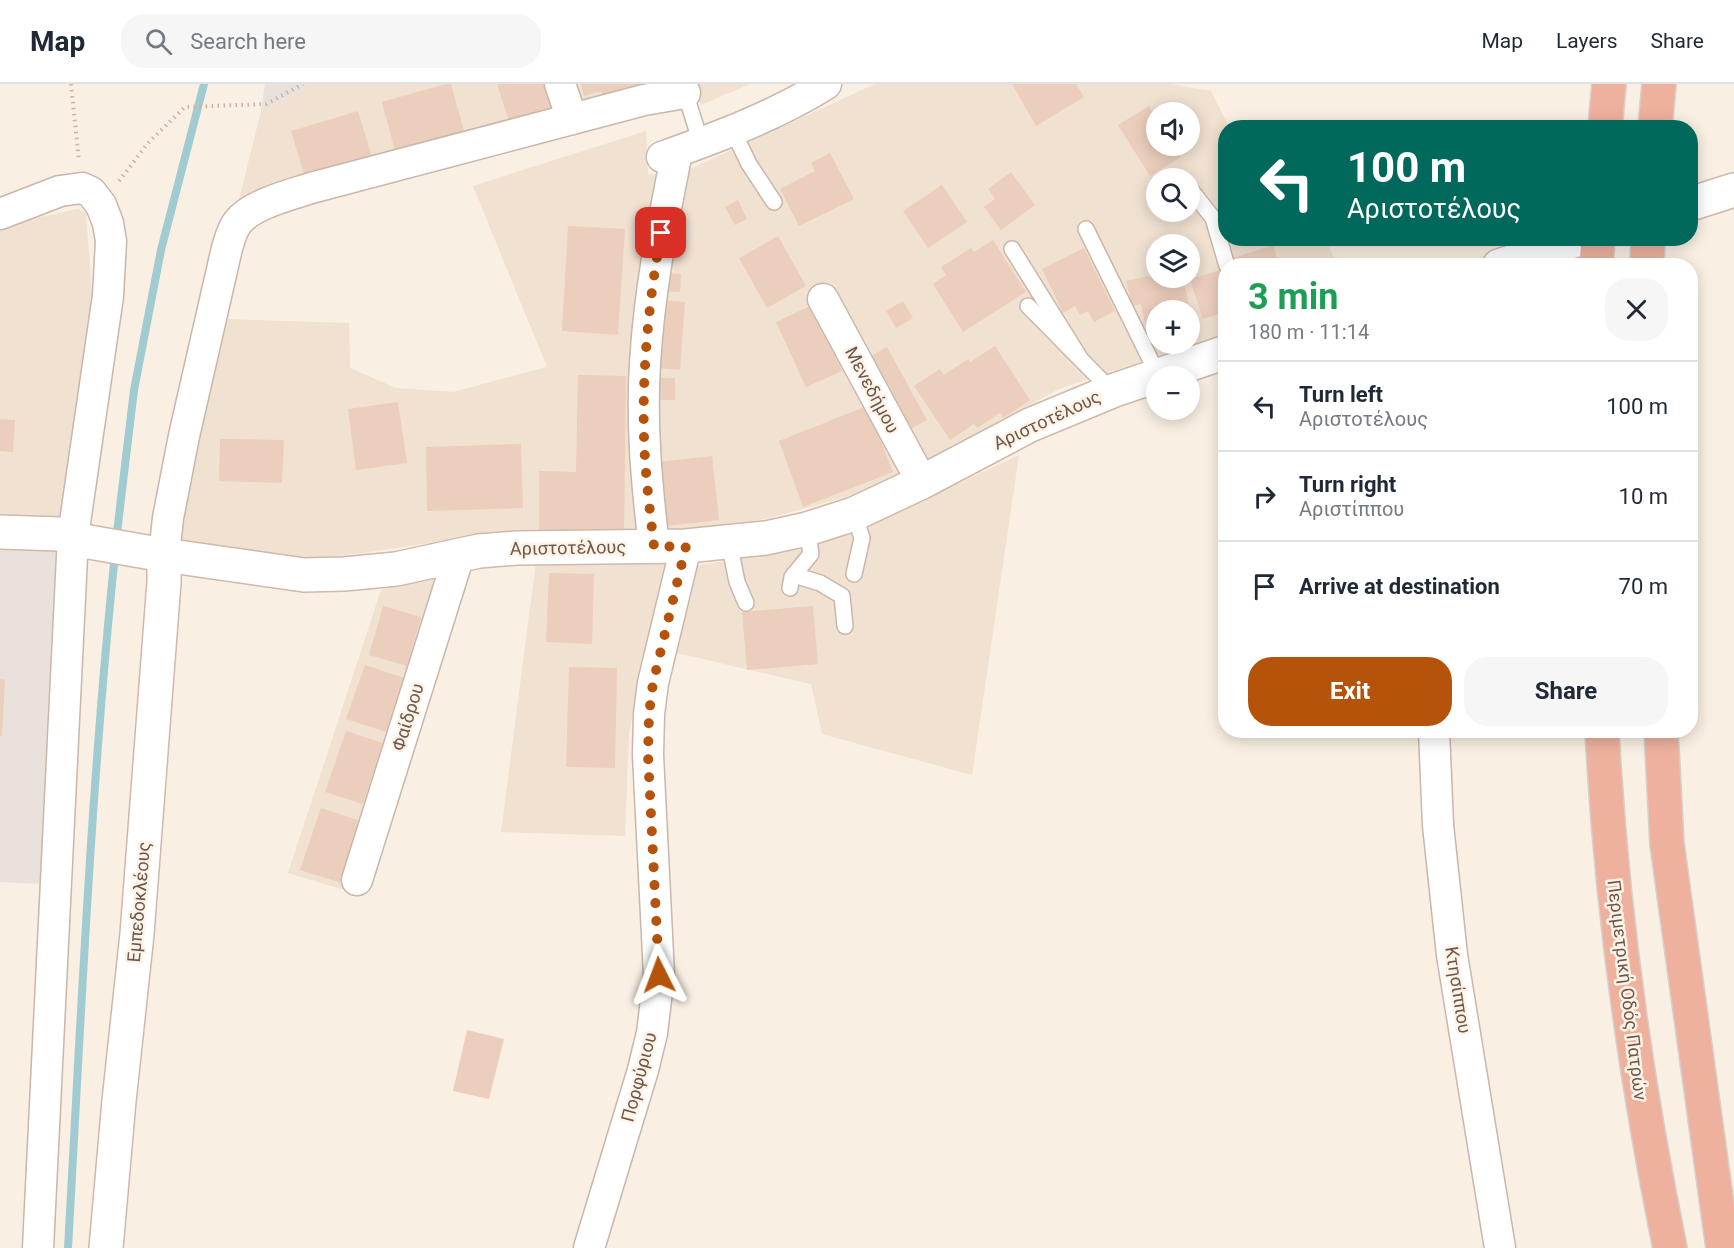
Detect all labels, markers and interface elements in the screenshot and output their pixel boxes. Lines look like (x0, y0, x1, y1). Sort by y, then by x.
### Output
search box (121, 14, 541, 68)
text: Map (30, 25, 85, 58)
icon: search (142, 25, 175, 58)
text: Search here (190, 29, 306, 54)
text: Map (1481, 29, 1523, 53)
text: Layers (1556, 29, 1617, 53)
text: Share (1650, 29, 1704, 53)
map controls (1146, 102, 1200, 420)
button: sound (1146, 102, 1200, 156)
text: 100 m (1347, 143, 1466, 192)
icon: left (1248, 144, 1326, 222)
button: search (1146, 168, 1200, 222)
text: Αριστοτέλους (1347, 193, 1521, 225)
pin (635, 207, 686, 258)
icon: arrive (644, 216, 677, 249)
button: layers (1146, 234, 1200, 288)
text: 3 min (1248, 276, 1339, 318)
button: close (1605, 278, 1668, 341)
button: + (1146, 300, 1200, 354)
text: 180 m · 11:14 (1248, 320, 1369, 344)
street label: Μενεδήμου (841, 343, 904, 436)
button: − (1146, 366, 1200, 420)
text: Turn left (1299, 382, 1383, 407)
street label: Αριστοτέλους (990, 386, 1104, 454)
icon: left (1248, 390, 1281, 423)
text: 100 m (1606, 394, 1668, 419)
text: Αριστοτέλους (1299, 407, 1428, 431)
text: Turn right (1299, 472, 1396, 497)
icon: right (1248, 480, 1281, 513)
text: 10 m (1619, 484, 1668, 509)
text: Αριστίππου (1299, 497, 1404, 521)
street label: Αριστοτέλους (510, 536, 626, 559)
icon: arrive (1248, 570, 1281, 603)
text: Arrive at destination (1299, 574, 1500, 599)
text: 70 m (1619, 574, 1668, 599)
button: Exit (1248, 657, 1452, 726)
button: Share (1464, 657, 1668, 726)
street label: Φαίδρου (387, 681, 428, 753)
street label: Εμπεδοκλέους (123, 841, 154, 963)
street label: Περιμετρική Οδός Πατρών (1604, 879, 1651, 1102)
position arrow (627, 943, 691, 1007)
street label: Κτησίππου (1441, 945, 1476, 1035)
street label: Πορφύριου (616, 1030, 661, 1124)

